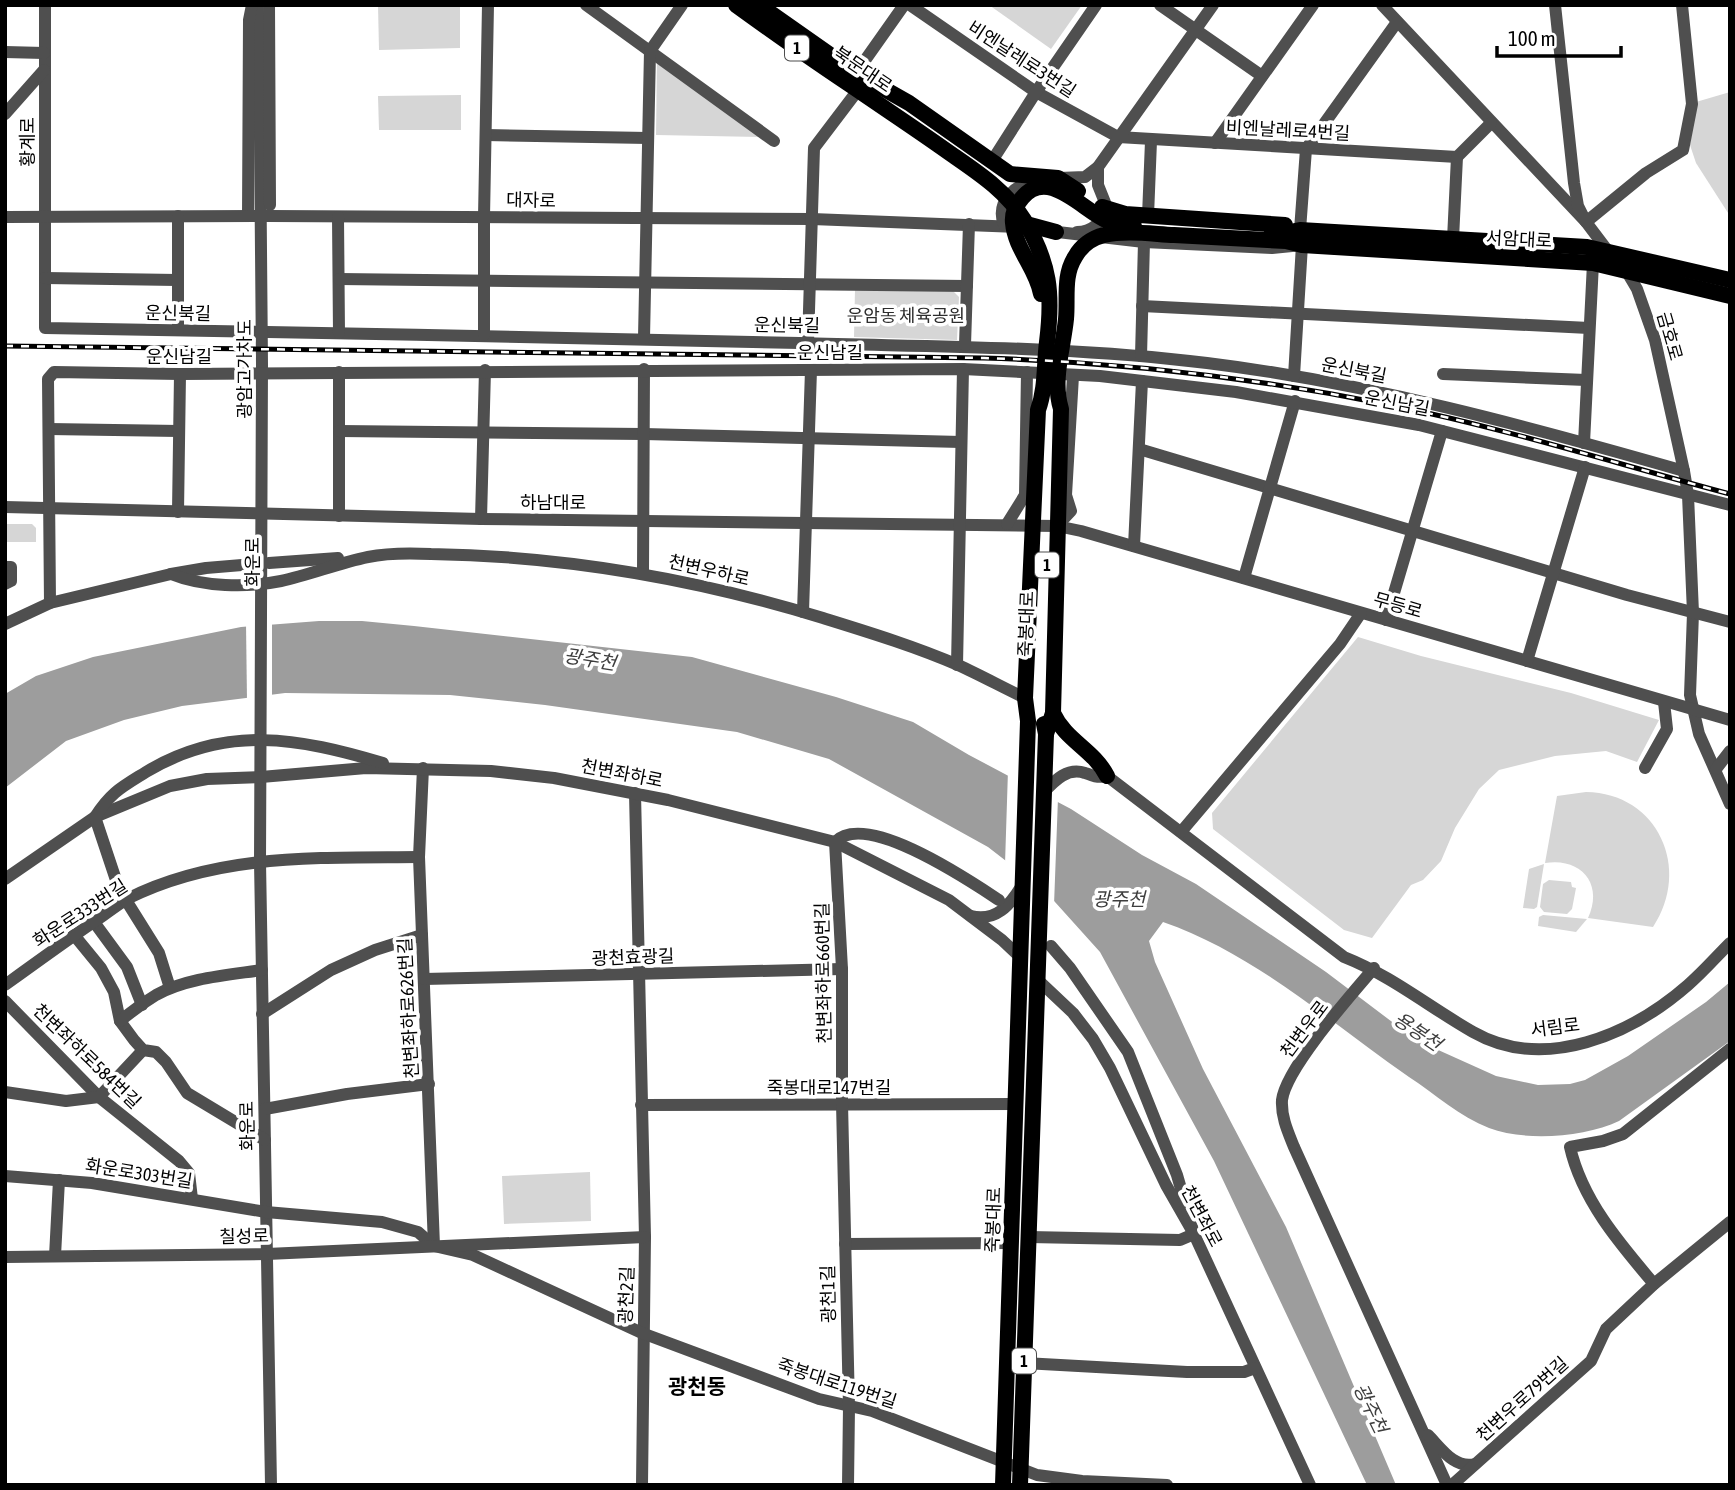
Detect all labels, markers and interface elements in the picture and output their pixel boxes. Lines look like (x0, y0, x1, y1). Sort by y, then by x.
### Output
scale bar (1497, 14, 1621, 58)
street label: 비엔날레로3번길 (964, 16, 1080, 102)
text: 100 m (1508, 26, 1556, 50)
road number: 1 (785, 36, 809, 60)
street label: 북문대로 (830, 42, 896, 96)
street label: 비엔날레로4번길 (1225, 116, 1351, 144)
street label: 황계로 (17, 117, 38, 167)
street label: 대자로 (506, 189, 556, 211)
street label: 서암대로 (1485, 227, 1553, 251)
street label: 운신북길 (145, 302, 211, 324)
park label: 운암동 체육공원 (847, 305, 965, 326)
street label: 금호로 (1653, 309, 1687, 363)
street label: 운신북길 (754, 314, 820, 336)
street label: 광암고가차도 (234, 319, 255, 419)
street label: 운신남길 (797, 342, 863, 363)
street label: 운신남길 (146, 346, 212, 367)
street label: 운신북길 (1319, 353, 1389, 387)
street label: 운신남길 (1362, 386, 1432, 420)
street label: 하남대로 (520, 492, 586, 513)
street label: 화운로 (242, 537, 263, 587)
street label: 천변우하로 (666, 550, 752, 590)
road number: 1 (1035, 552, 1059, 578)
street label: 무등로 (1371, 588, 1425, 622)
street label: 죽봉대로 (1014, 591, 1038, 657)
water label: 광주천 (562, 644, 619, 674)
street label: 천변좌하로 (579, 755, 665, 791)
street label: 화운로333번길 (29, 875, 131, 951)
water label: 광주천 (1093, 888, 1147, 910)
street label: 천변좌하로660번길 (811, 902, 835, 1044)
street label: 천변좌하로626번길 (394, 937, 422, 1079)
street label: 광천효광길 (591, 945, 675, 969)
street label: 천변우로 (1276, 996, 1332, 1062)
street label: 천변좌하로584번길 (29, 999, 145, 1113)
water label: 용봉천 (1390, 1007, 1447, 1056)
street label: 서림로 (1529, 1014, 1581, 1040)
street label: 죽봉대로147번길 (767, 1077, 891, 1098)
street label: 화운로 (236, 1101, 258, 1151)
street label: 화운로303번길 (84, 1154, 194, 1192)
street label: 천변좌로 (1177, 1182, 1227, 1250)
street label: 죽봉대로 (981, 1187, 1005, 1253)
street label: 칠성로 (219, 1225, 269, 1247)
street label: 광천1길 (817, 1265, 839, 1323)
street label: 광천2길 (614, 1266, 638, 1324)
road number: 1 (1012, 1348, 1036, 1373)
street label: 천변우로79번길 (1472, 1352, 1572, 1446)
street label: 죽봉대로119번길 (774, 1354, 900, 1412)
district label: 광천동 (668, 1374, 726, 1398)
water label: 광주천 (1350, 1380, 1393, 1438)

